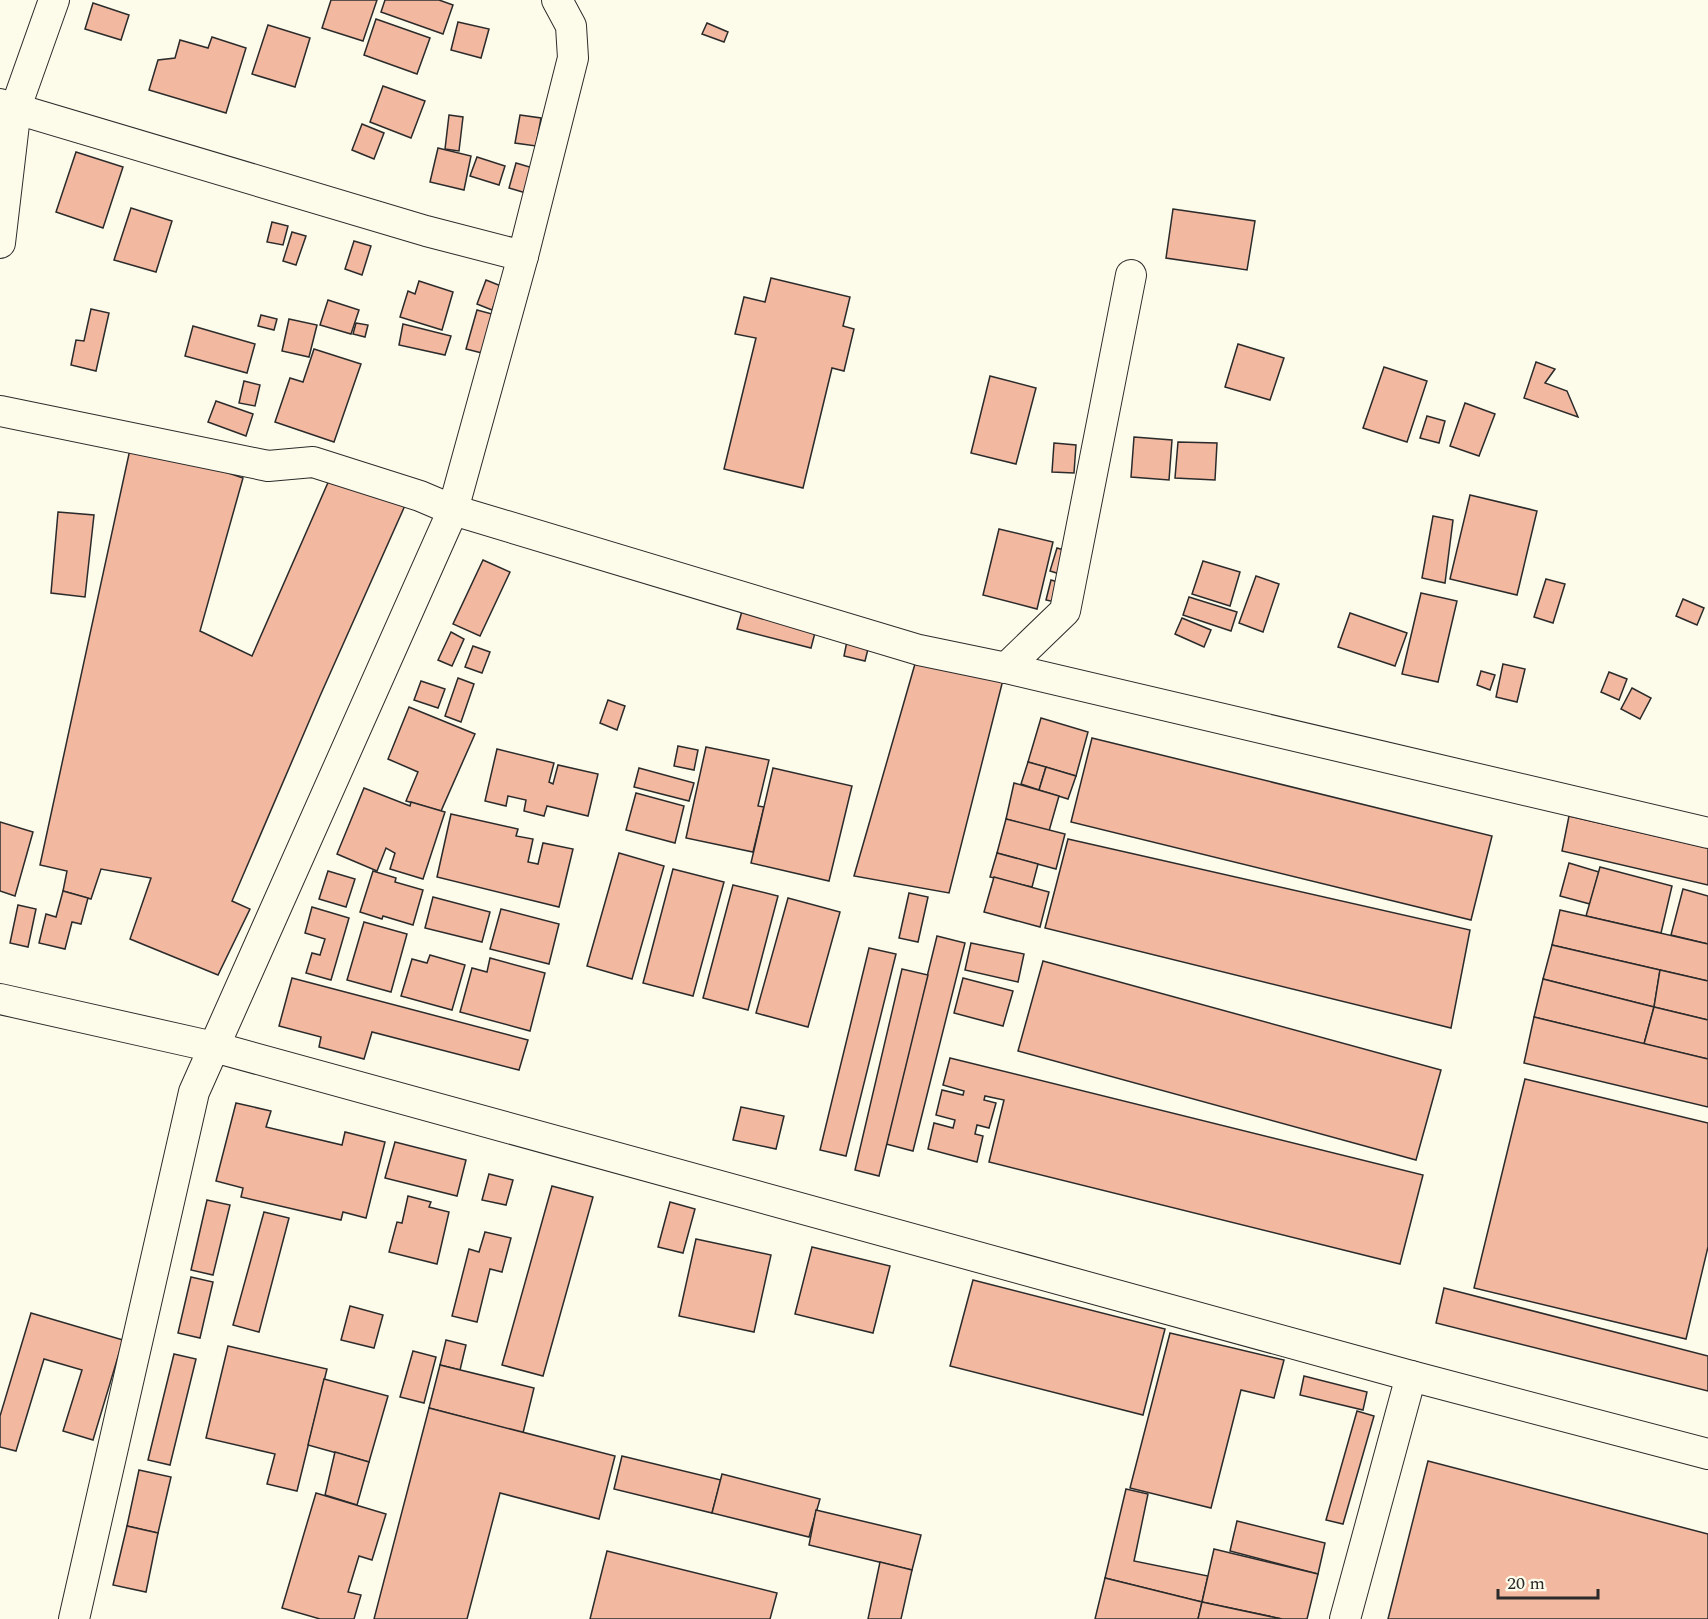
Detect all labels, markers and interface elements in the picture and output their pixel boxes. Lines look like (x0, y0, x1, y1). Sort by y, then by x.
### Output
scale bar (1498, 1562, 1598, 1600)
text: 20 m (1507, 1570, 1545, 1597)

